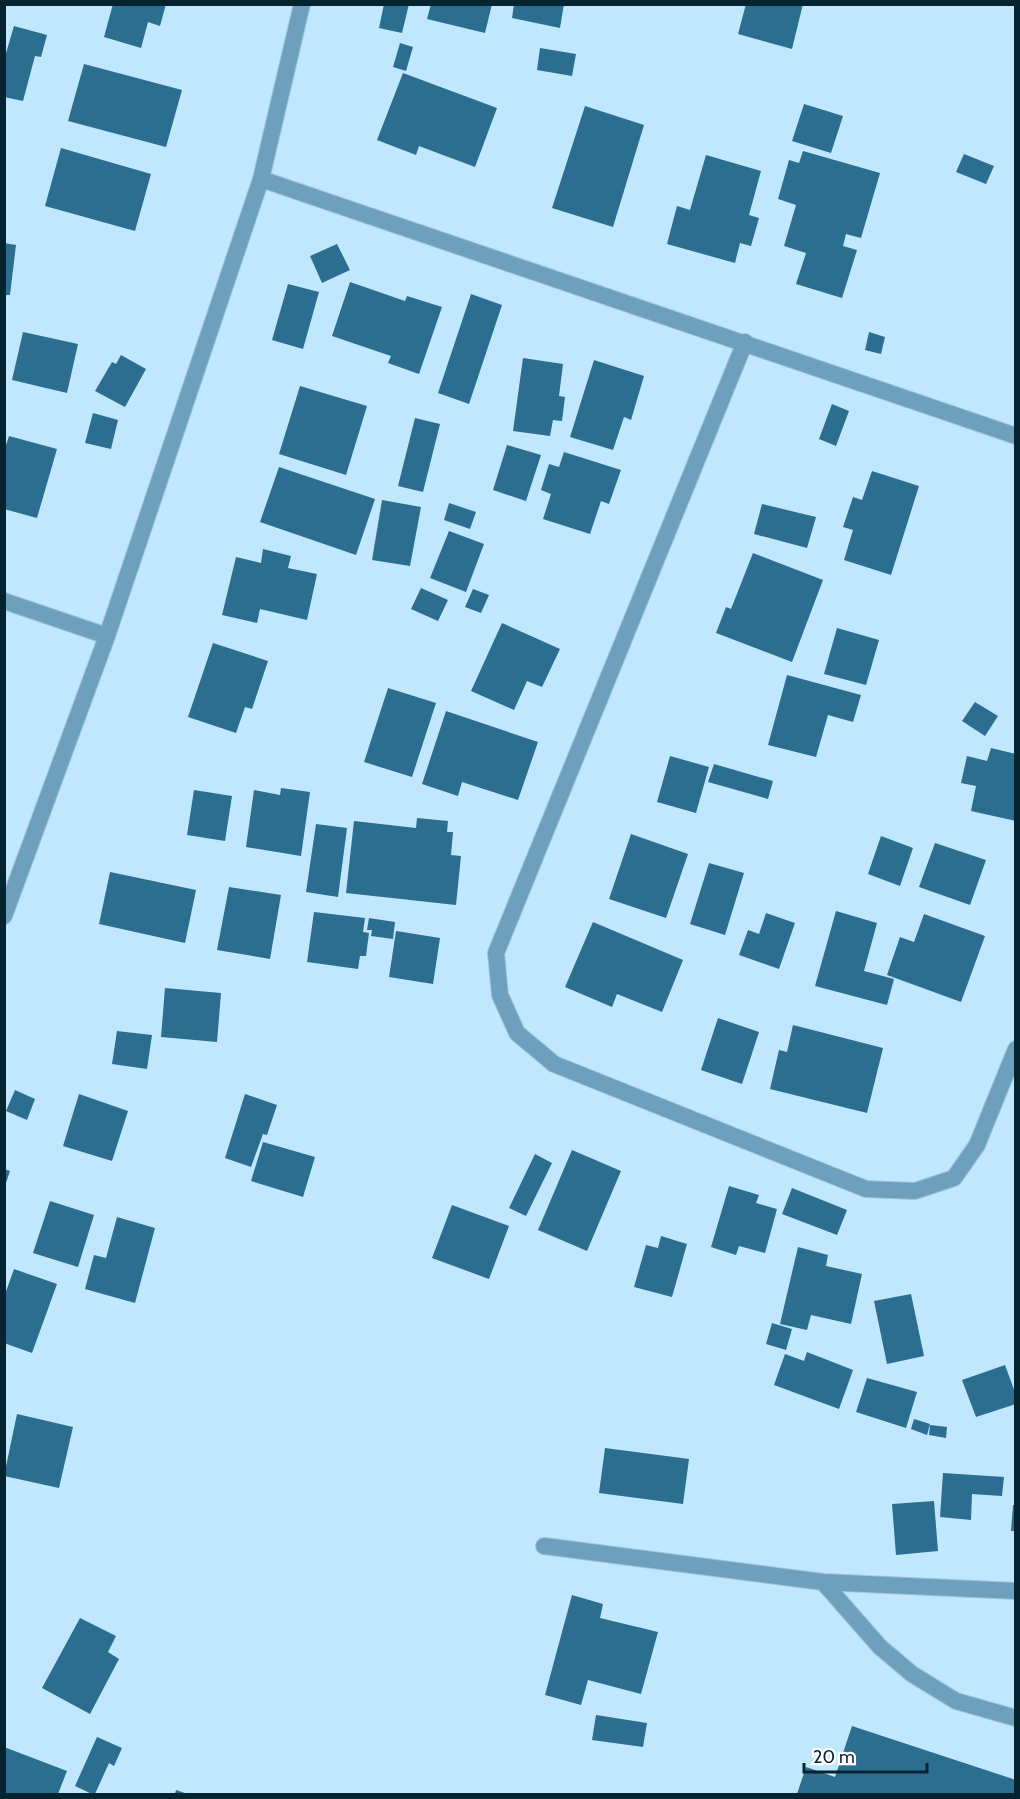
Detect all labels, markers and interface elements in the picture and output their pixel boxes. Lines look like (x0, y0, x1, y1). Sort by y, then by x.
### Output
scale bar (804, 1736, 927, 1774)
text: 20 m (813, 1746, 855, 1768)

